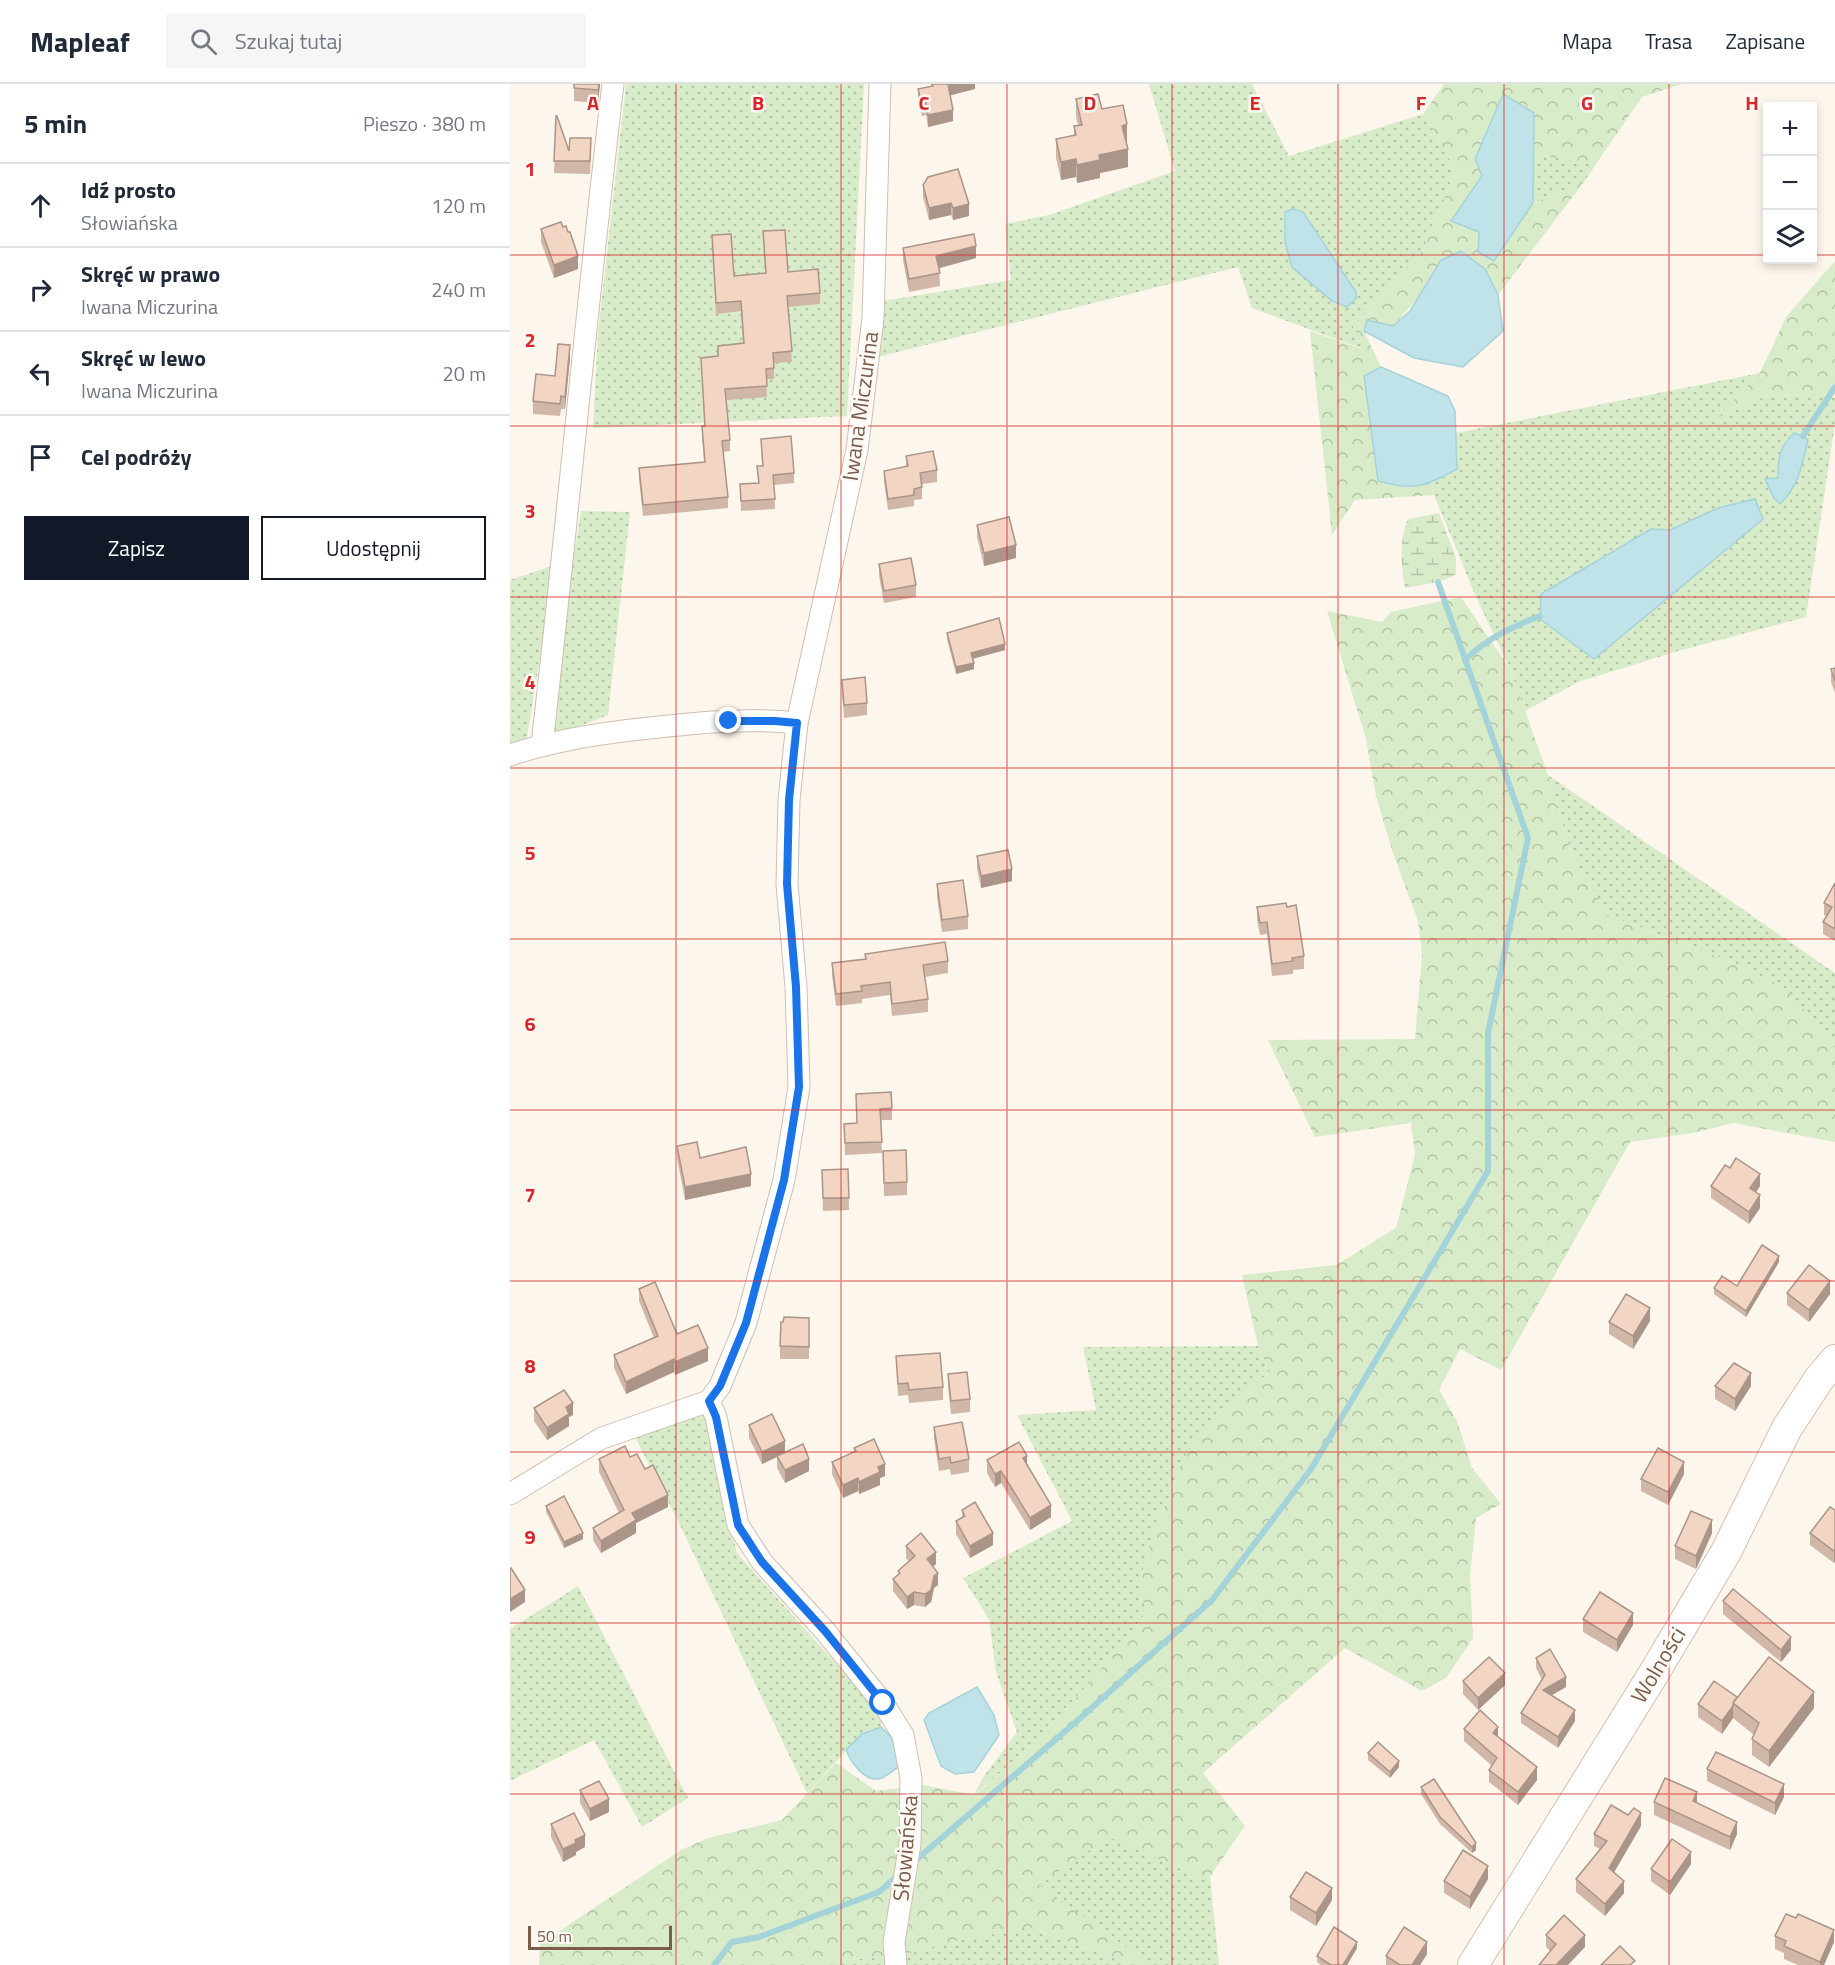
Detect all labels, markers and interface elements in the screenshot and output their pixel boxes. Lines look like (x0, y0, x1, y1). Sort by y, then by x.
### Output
search box (166, 14, 586, 68)
text: Mapleaf (30, 20, 130, 63)
text: Szukaj tutaj (235, 24, 342, 58)
icon: search (187, 25, 220, 58)
text: Mapa (1562, 25, 1612, 57)
text: Trasa (1645, 25, 1692, 57)
text: Zapisane (1725, 25, 1805, 57)
text: A (587, 87, 599, 118)
text: B (752, 87, 764, 118)
text: C (919, 87, 930, 118)
text: D (1084, 87, 1096, 118)
text: E (1249, 87, 1261, 118)
text: F (1416, 87, 1427, 118)
text: G (1581, 87, 1593, 118)
text: H (1745, 87, 1759, 118)
map controls (1763, 102, 1817, 264)
button: + (1763, 102, 1817, 156)
text: 5 min (24, 104, 87, 143)
text: Pieszo · 380 m (363, 108, 486, 139)
text: 1 (524, 153, 536, 184)
button: − (1763, 156, 1817, 210)
text: Idź prosto (81, 173, 176, 207)
icon: ahead (24, 189, 57, 222)
text: 120 m (431, 190, 486, 221)
text: Słowiańska (81, 207, 178, 238)
button: layers (1763, 210, 1817, 264)
text: Skręć w prawo (81, 257, 220, 291)
icon: right (24, 273, 57, 306)
text: 240 m (431, 274, 486, 305)
text: Iwana Miczurina (81, 291, 218, 322)
text: 2 (524, 324, 536, 355)
street label: Iwana Miczurina (833, 329, 887, 483)
text: Skręć w lewo (81, 341, 206, 375)
icon: left (24, 357, 57, 390)
text: 20 m (442, 358, 486, 389)
text: Iwana Miczurina (81, 375, 218, 406)
text: Cel podróży (81, 440, 191, 474)
icon: arrive (24, 441, 57, 474)
text: 3 (524, 495, 536, 526)
button: Zapisz (24, 516, 249, 580)
button: Udostępnij (261, 516, 486, 580)
text: 4 (524, 666, 536, 697)
route end (715, 707, 741, 733)
text: 5 (524, 837, 536, 868)
text: 6 (524, 1008, 536, 1039)
text: 7 (524, 1179, 536, 1210)
text: 8 (524, 1350, 536, 1381)
text: 9 (524, 1521, 536, 1552)
street label: Wolności (1622, 1620, 1694, 1710)
route start (869, 1689, 895, 1715)
street label: Słowiańska (883, 1794, 927, 1902)
scale bar (528, 1923, 672, 1950)
text: 50 m (537, 1924, 572, 1948)

